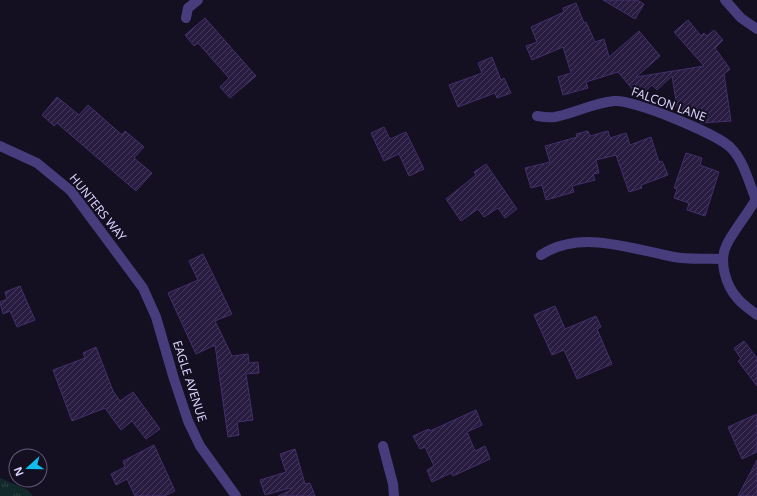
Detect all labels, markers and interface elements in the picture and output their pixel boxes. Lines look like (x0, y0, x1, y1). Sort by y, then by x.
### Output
street label: FALCON LANE (629, 83, 709, 125)
street label: HUNTERS WAY (66, 170, 130, 244)
street label: EAGLE AVENUE (169, 338, 211, 424)
north arrow (8, 448, 48, 488)
text: N (10, 465, 27, 479)

